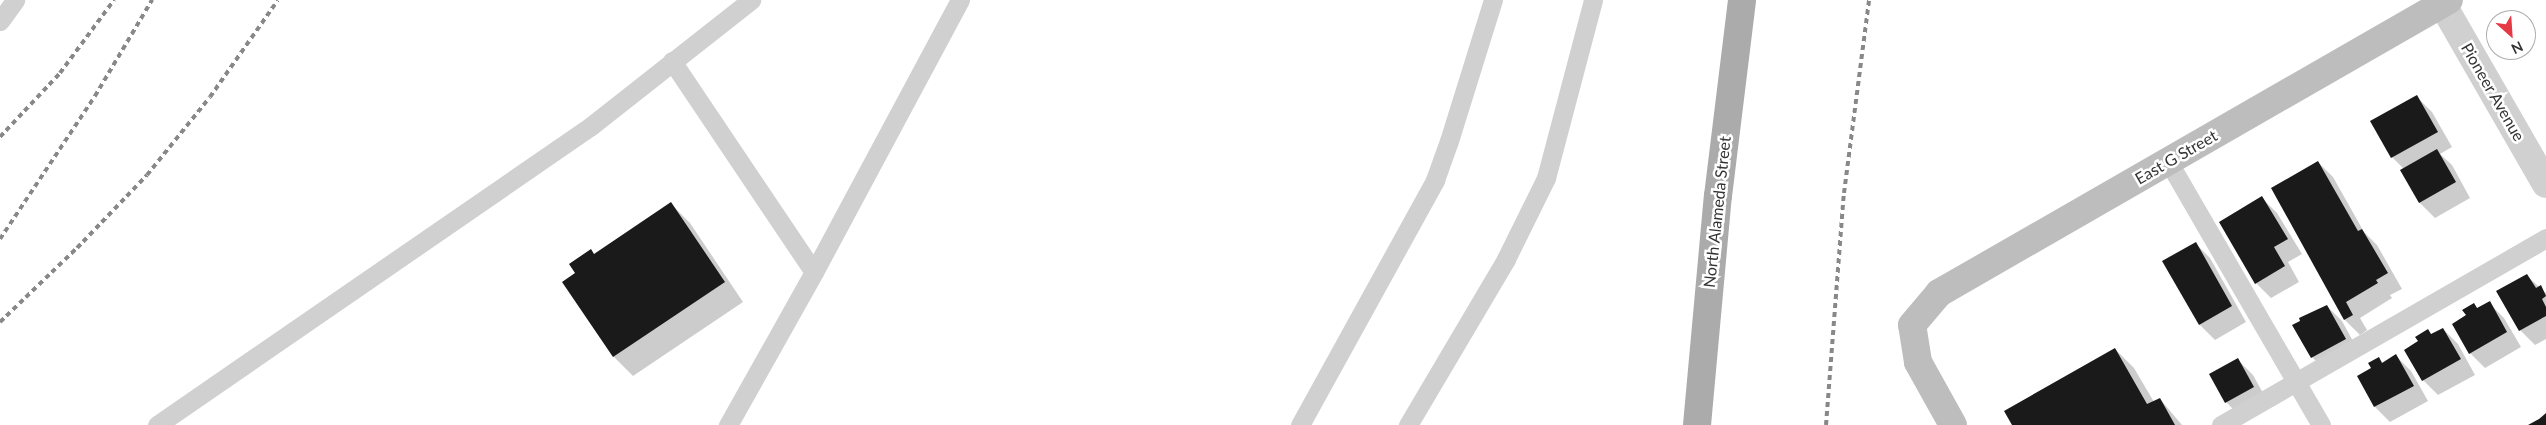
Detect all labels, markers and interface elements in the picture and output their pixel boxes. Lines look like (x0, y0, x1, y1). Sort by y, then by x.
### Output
north arrow (2486, 10, 2536, 60)
text: N (2509, 38, 2526, 58)
street label: Pioneer Avenue (2457, 39, 2529, 145)
street label: East G Street (2131, 126, 2221, 188)
street label: North Alameda Street (1699, 135, 1735, 289)

